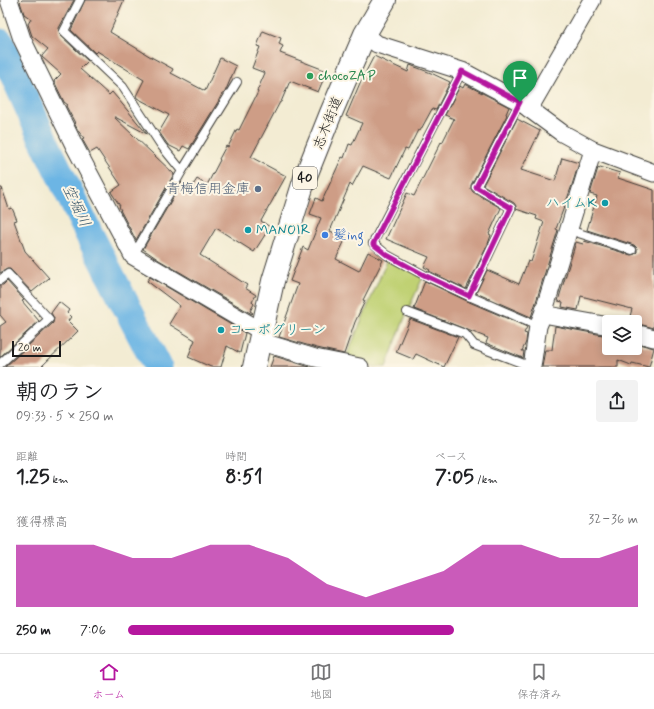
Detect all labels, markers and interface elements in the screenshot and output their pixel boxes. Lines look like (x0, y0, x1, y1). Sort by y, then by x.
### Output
pin (503, 61, 537, 102)
place label: chocoZAP (318, 67, 376, 85)
icon: arrive (509, 67, 531, 89)
marker: chocoZAP (305, 71, 315, 81)
street label: 志木街道 (309, 94, 347, 152)
road number: 40 (293, 167, 317, 189)
place label: 青梅信用金庫 (166, 180, 250, 198)
water label: 空堀川 (57, 181, 95, 231)
marker: 青梅信用金庫 (253, 184, 263, 194)
place label: ハイムK (546, 194, 597, 212)
marker: ハイムK (600, 198, 610, 208)
place label: MANOIR (256, 221, 310, 239)
marker: MANOIR (243, 225, 253, 235)
place label: 髪ing (333, 226, 364, 246)
marker: 髪ing (320, 230, 330, 240)
map controls (602, 315, 642, 355)
button: layers (602, 315, 642, 355)
place label: コーポグリーン (229, 321, 326, 339)
marker: コーポグリーン (216, 325, 226, 335)
scale bar (12, 339, 61, 358)
text: 20 m (18, 341, 41, 355)
text: 朝のラン (16, 379, 104, 407)
button: share (596, 380, 638, 422)
text: 09:33 · 5 × 250 m (16, 408, 114, 425)
text: 距離 (16, 450, 38, 464)
text: 時間 (225, 450, 247, 464)
text: ペース (435, 450, 467, 464)
text: 1.25 (16, 464, 50, 491)
text: 8:51 (225, 464, 263, 491)
text: 7:05 (435, 464, 474, 491)
text: km (50, 473, 69, 487)
text: /km (474, 473, 498, 487)
text: 32–36 m (588, 511, 638, 528)
text: 獲得標高 (16, 514, 68, 531)
text: 250 m (16, 622, 51, 639)
text: 7:06 (80, 622, 106, 639)
tab: ホーム (93, 661, 125, 702)
tab: 地図 (310, 661, 332, 702)
tab: 保存済み (517, 661, 561, 702)

